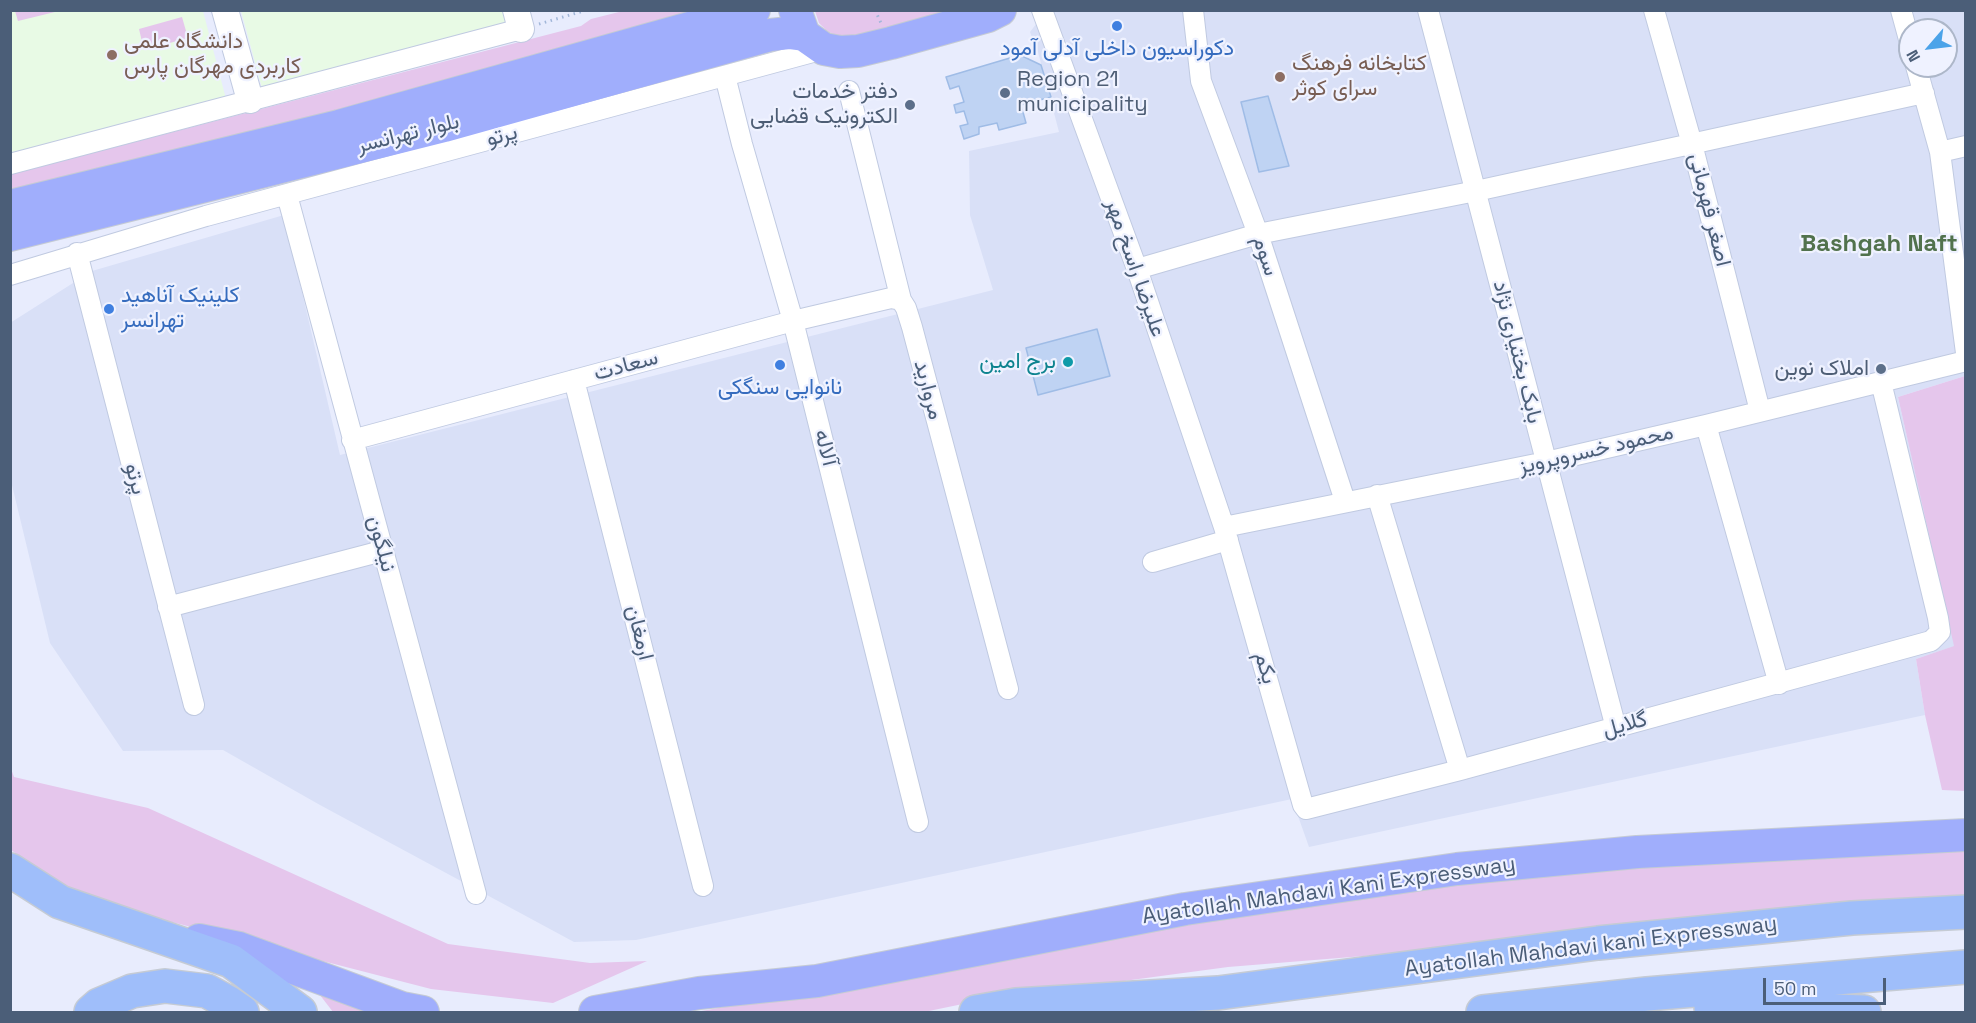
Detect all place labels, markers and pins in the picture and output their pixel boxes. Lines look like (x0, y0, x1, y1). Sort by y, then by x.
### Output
marker: دکوراسیون داخلی آدلی آمود (1110, 19, 1124, 33)
place label: دانشگاه علمی کاربردی مهرگان پارس (124, 29, 301, 80)
place label: دکوراسیون داخلی آدلی آمود (1000, 36, 1234, 62)
marker: دانشگاه علمی کاربردی مهرگان پارس (105, 48, 119, 62)
place label: کتابخانه فرهنگ سرای کوثر (1292, 51, 1427, 102)
place label: Region 21 municipality (1017, 67, 1148, 118)
marker: کتابخانه فرهنگ سرای کوثر (1273, 70, 1287, 84)
place label: دفتر خدمات الکترونیک قضایی (750, 79, 898, 130)
marker: Region 21 municipality (998, 86, 1012, 100)
marker: دفتر خدمات الکترونیک قضایی (903, 98, 917, 112)
place label: کلینیک آناهید تهرانسر (121, 283, 240, 334)
marker: کلینیک آناهید تهرانسر (102, 302, 116, 316)
place label: برج امین (979, 349, 1056, 375)
marker: برج امین (1061, 355, 1075, 369)
place label: املاک نوین (1774, 356, 1869, 382)
marker: نانوایی سنگکی (773, 358, 787, 372)
marker: املاک نوین (1874, 362, 1888, 376)
place label: نانوایی سنگکی (718, 375, 842, 401)

